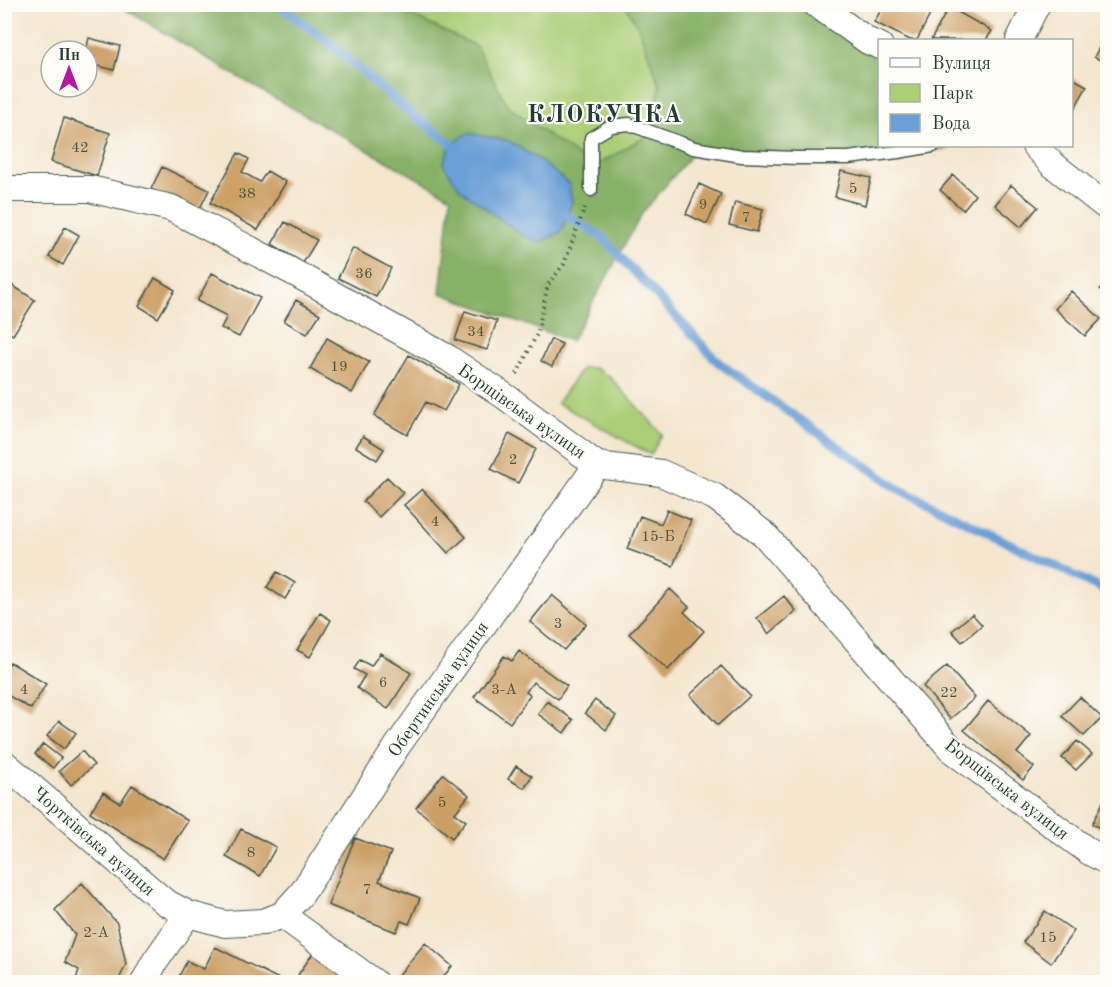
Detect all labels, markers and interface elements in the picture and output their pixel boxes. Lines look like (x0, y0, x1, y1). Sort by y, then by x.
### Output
north arrow (39, 39, 99, 99)
legend (878, 39, 1073, 147)
text: Пн (58, 48, 80, 64)
text: Вулиця (932, 55, 991, 73)
text: Парк (932, 85, 973, 103)
district label: КЛОКУЧКА (527, 104, 683, 128)
text: Вода (932, 115, 971, 133)
house number: 42 (71, 141, 89, 156)
house number: 5 (849, 182, 857, 197)
house number: 38 (238, 187, 256, 202)
house number: 9 (699, 198, 707, 213)
house number: 7 (742, 211, 750, 226)
house number: 36 (355, 267, 373, 282)
house number: 34 (467, 325, 485, 340)
house number: 19 (330, 360, 348, 375)
street label: Борщівська вулиця (454, 361, 589, 463)
house number: 2 (509, 453, 517, 468)
house number: 4 (431, 515, 439, 530)
house number: 15-Б (641, 530, 675, 545)
house number: 3 (554, 617, 562, 632)
street label: Обертинська вулиця (385, 619, 492, 761)
house number: 6 (379, 676, 387, 691)
house number: 4 (20, 683, 28, 698)
house number: 3-А (491, 683, 517, 698)
house number: 22 (940, 686, 958, 701)
street label: Борщівська вулиця (941, 736, 1072, 844)
street label: Чортківська вулиця (29, 784, 158, 900)
house number: 5 (438, 796, 446, 811)
house number: 8 (247, 846, 255, 861)
house number: 7 (363, 883, 371, 898)
house number: 2-А (83, 926, 109, 941)
house number: 15 (1039, 931, 1057, 946)

